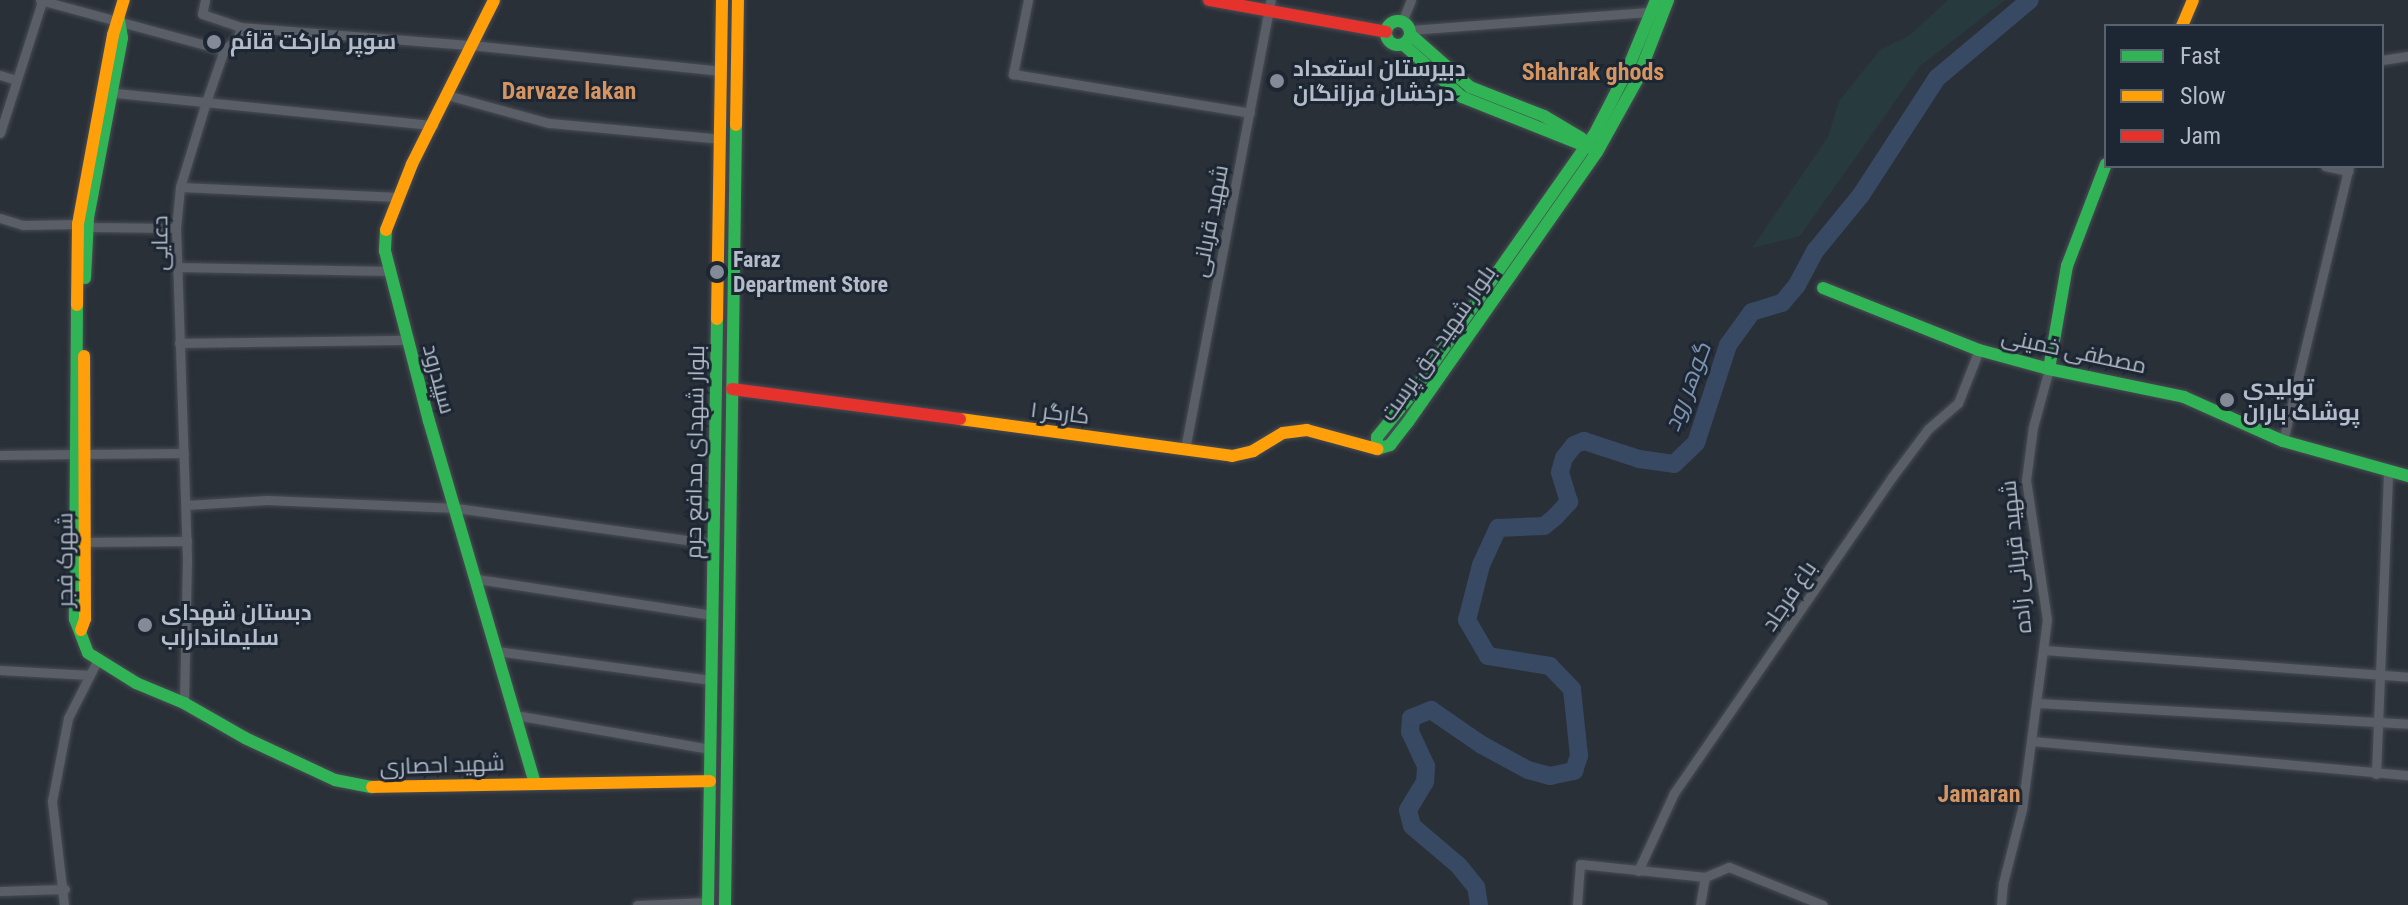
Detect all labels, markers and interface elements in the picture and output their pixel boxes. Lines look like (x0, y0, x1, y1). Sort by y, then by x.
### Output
legend (2104, 24, 2384, 168)
place label: سوپر مارکت قائم (230, 29, 396, 55)
marker: سوپر مارکت قائم (205, 33, 223, 51)
text: Fast (2180, 42, 2221, 70)
place label: دبیرستان استعداد درخشان فرزانگان (1293, 55, 1466, 106)
district label: Shahrak ghods (1522, 59, 1664, 87)
marker: دبیرستان استعداد درخشان فرزانگان (1268, 72, 1286, 90)
district label: Darvaze lakan (502, 78, 636, 106)
text: Slow (2180, 82, 2226, 110)
text: Jam (2180, 122, 2221, 150)
street label: شهید قربانی (1186, 163, 1234, 279)
street label: دعایی (147, 215, 173, 271)
place label: Faraz Department Store (733, 246, 888, 298)
street label: بلوار شهید حق پرست (1375, 260, 1501, 426)
marker: Faraz Department Store (708, 263, 726, 281)
street label: مصطفی خمینی (1999, 323, 2149, 379)
water label: گوهر رود (1658, 339, 1718, 435)
street label: سپیدرود (417, 341, 461, 417)
street label: بلوار شهدای مدافع حرم (680, 345, 710, 559)
place label: تولیدی پوشاک باران (2243, 374, 2360, 426)
marker: تولیدی پوشاک باران (2218, 391, 2236, 409)
street label: کارگر ۱ (1029, 396, 1091, 430)
street label: شهید قربانی زاده (1995, 479, 2037, 635)
street label: شهرک فجر (52, 513, 78, 607)
street label: باغ فرجاد (1756, 556, 1822, 636)
place label: دبستان شهدای سلیمانداراب (161, 599, 312, 650)
marker: دبستان شهدای سلیمانداراب (136, 616, 154, 634)
street label: شهید احصاری (379, 750, 505, 780)
district label: Jamaran (1938, 781, 2020, 809)

